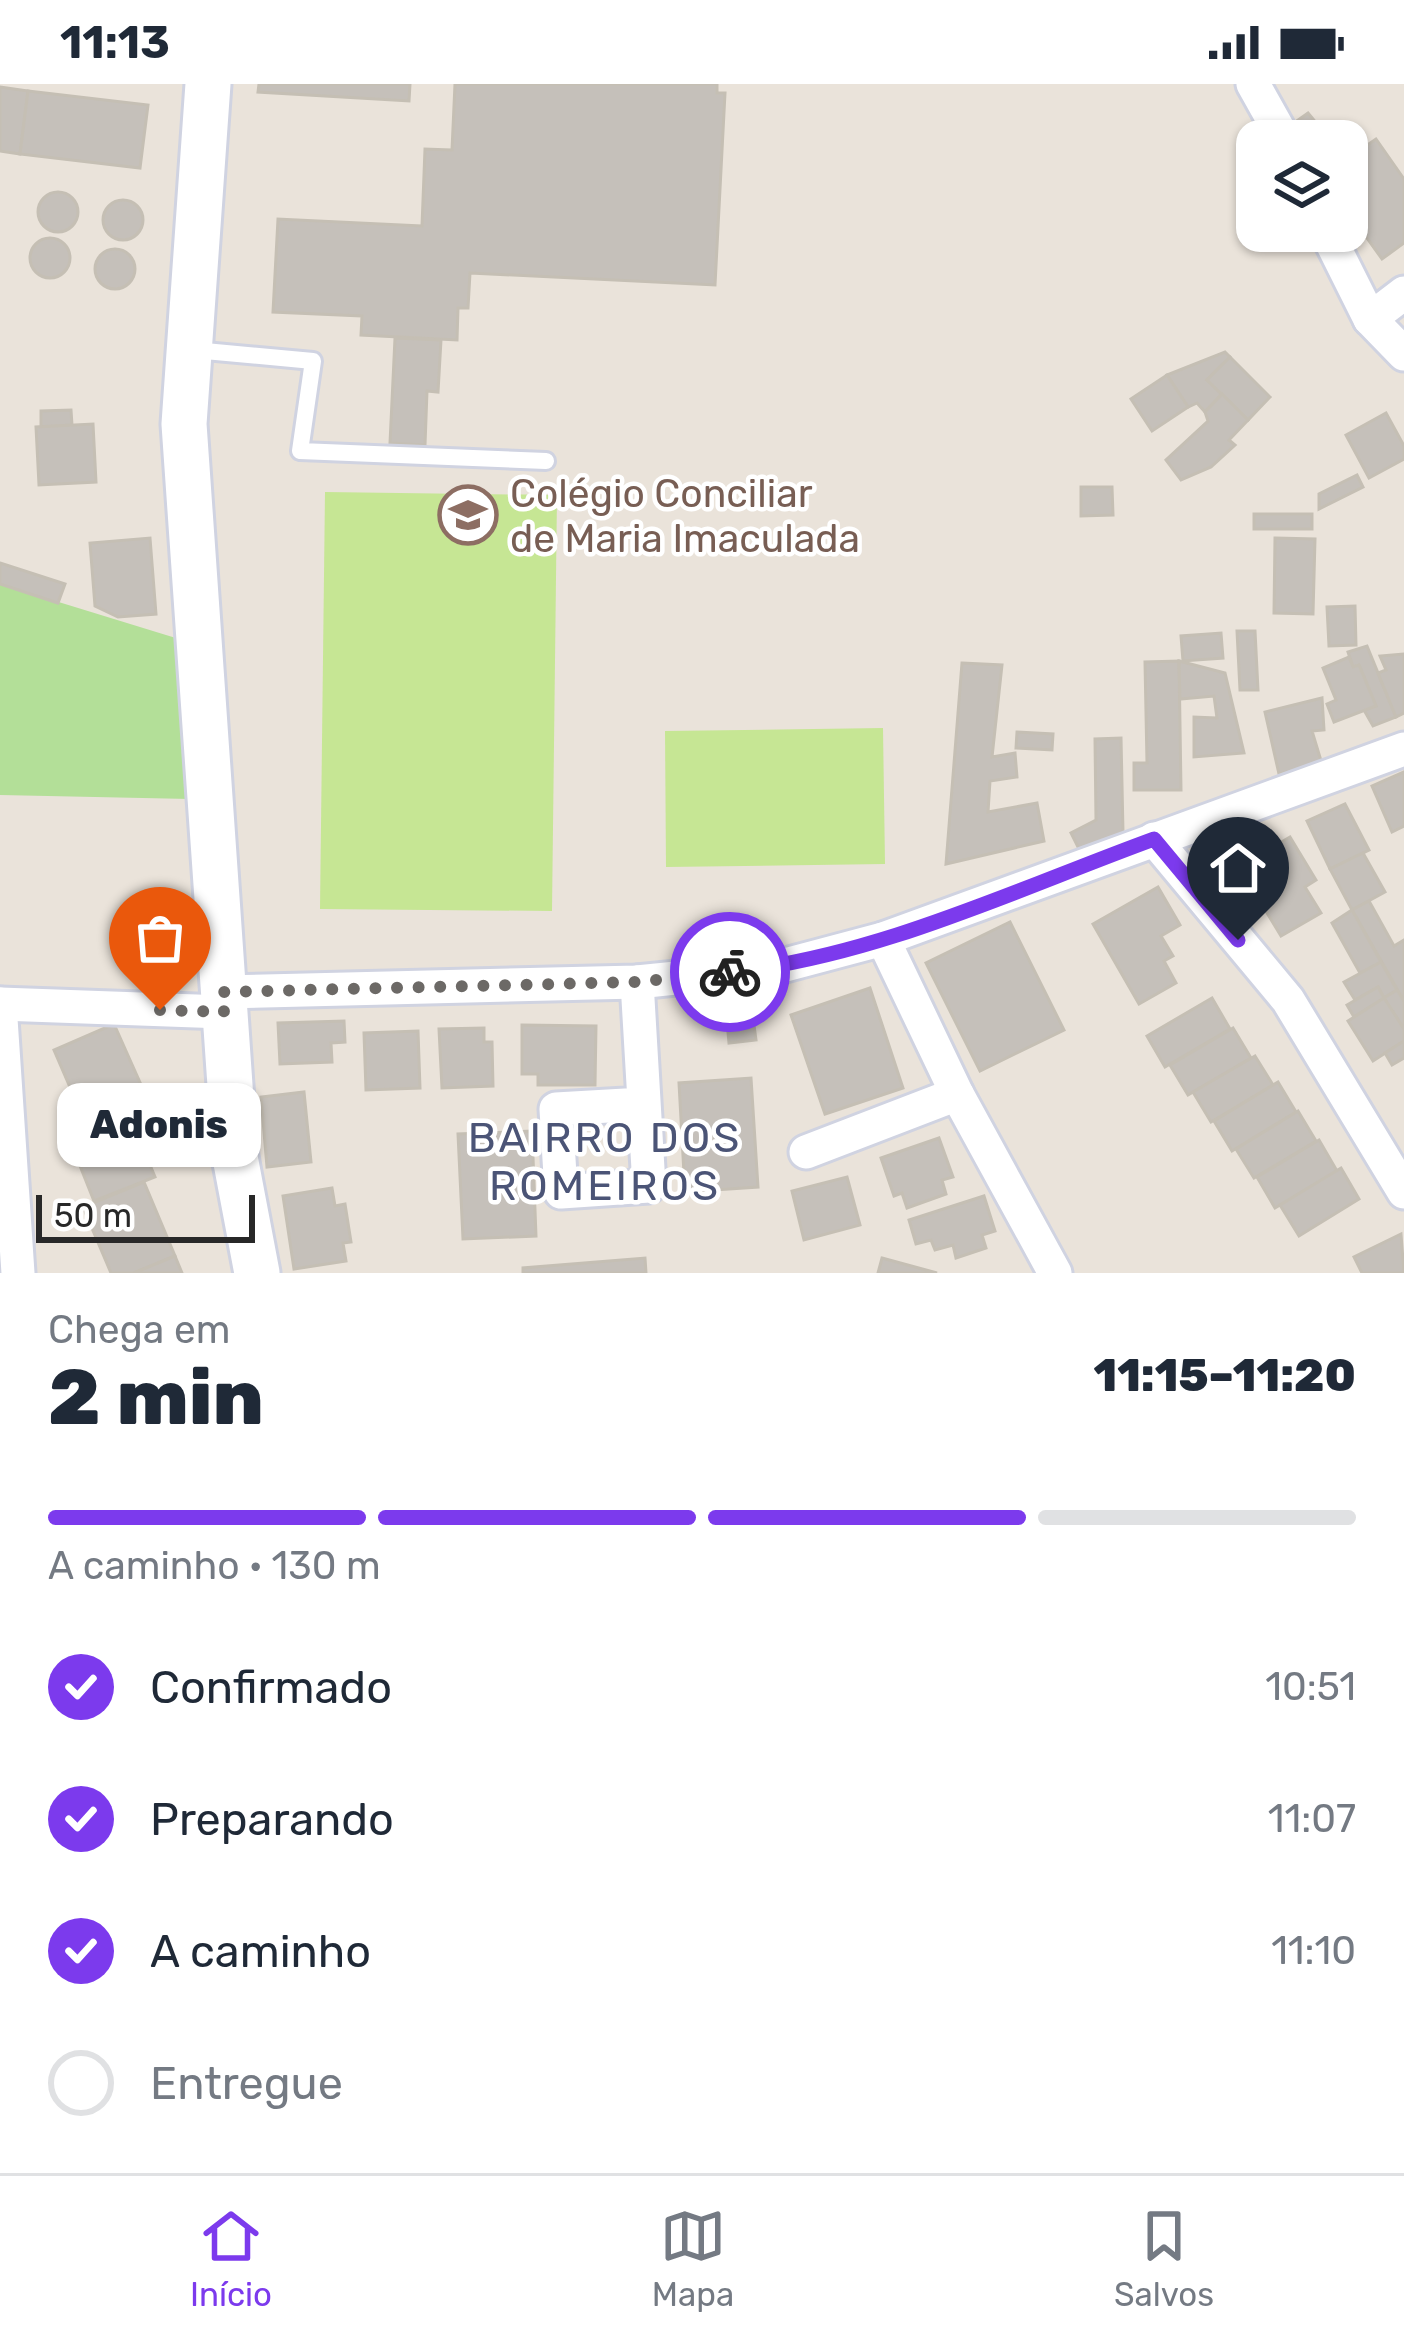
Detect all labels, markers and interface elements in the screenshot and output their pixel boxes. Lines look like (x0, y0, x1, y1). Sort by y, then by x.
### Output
text: 11:13 (60, 16, 170, 69)
map controls (1236, 120, 1368, 252)
button: layers (1236, 120, 1368, 252)
place label: Colégio Conciliar de Maria Imaculada (510, 471, 860, 562)
school or university icon: Colégio Conciliar de Maria Imaculada (437, 484, 499, 546)
pin (1187, 817, 1289, 940)
icon: home (1205, 835, 1271, 901)
pin (109, 887, 211, 1010)
icon: bag (127, 905, 193, 971)
courier (670, 912, 790, 1032)
icon: bike (697, 939, 763, 1005)
callout: Adonis (58, 1082, 262, 1166)
text: Adonis (90, 1102, 228, 1148)
district label: BAIRRO DOS ROMEIROS (468, 1113, 742, 1211)
scale bar (36, 1189, 255, 1242)
text: 50 m (54, 1196, 132, 1235)
text: Chega em (48, 1307, 230, 1353)
text: 11:15–11:20 (1093, 1349, 1356, 1402)
text: 2 min (48, 1351, 264, 1444)
text: A caminho · 130 m (48, 1543, 381, 1589)
icon: check (48, 1654, 114, 1720)
text: Confirmado (150, 1661, 392, 1714)
text: 10:51 (1265, 1664, 1356, 1710)
icon: check (48, 1786, 114, 1852)
text: Preparando (150, 1793, 394, 1846)
text: 11:07 (1268, 1796, 1356, 1842)
icon: check (48, 1918, 114, 1984)
text: A caminho (150, 1925, 371, 1978)
text: 11:10 (1271, 1928, 1356, 1974)
text: Entregue (150, 2057, 343, 2110)
tab: Início (190, 2203, 272, 2314)
tab: Mapa (652, 2203, 734, 2314)
tab: Salvos (1114, 2203, 1214, 2314)

